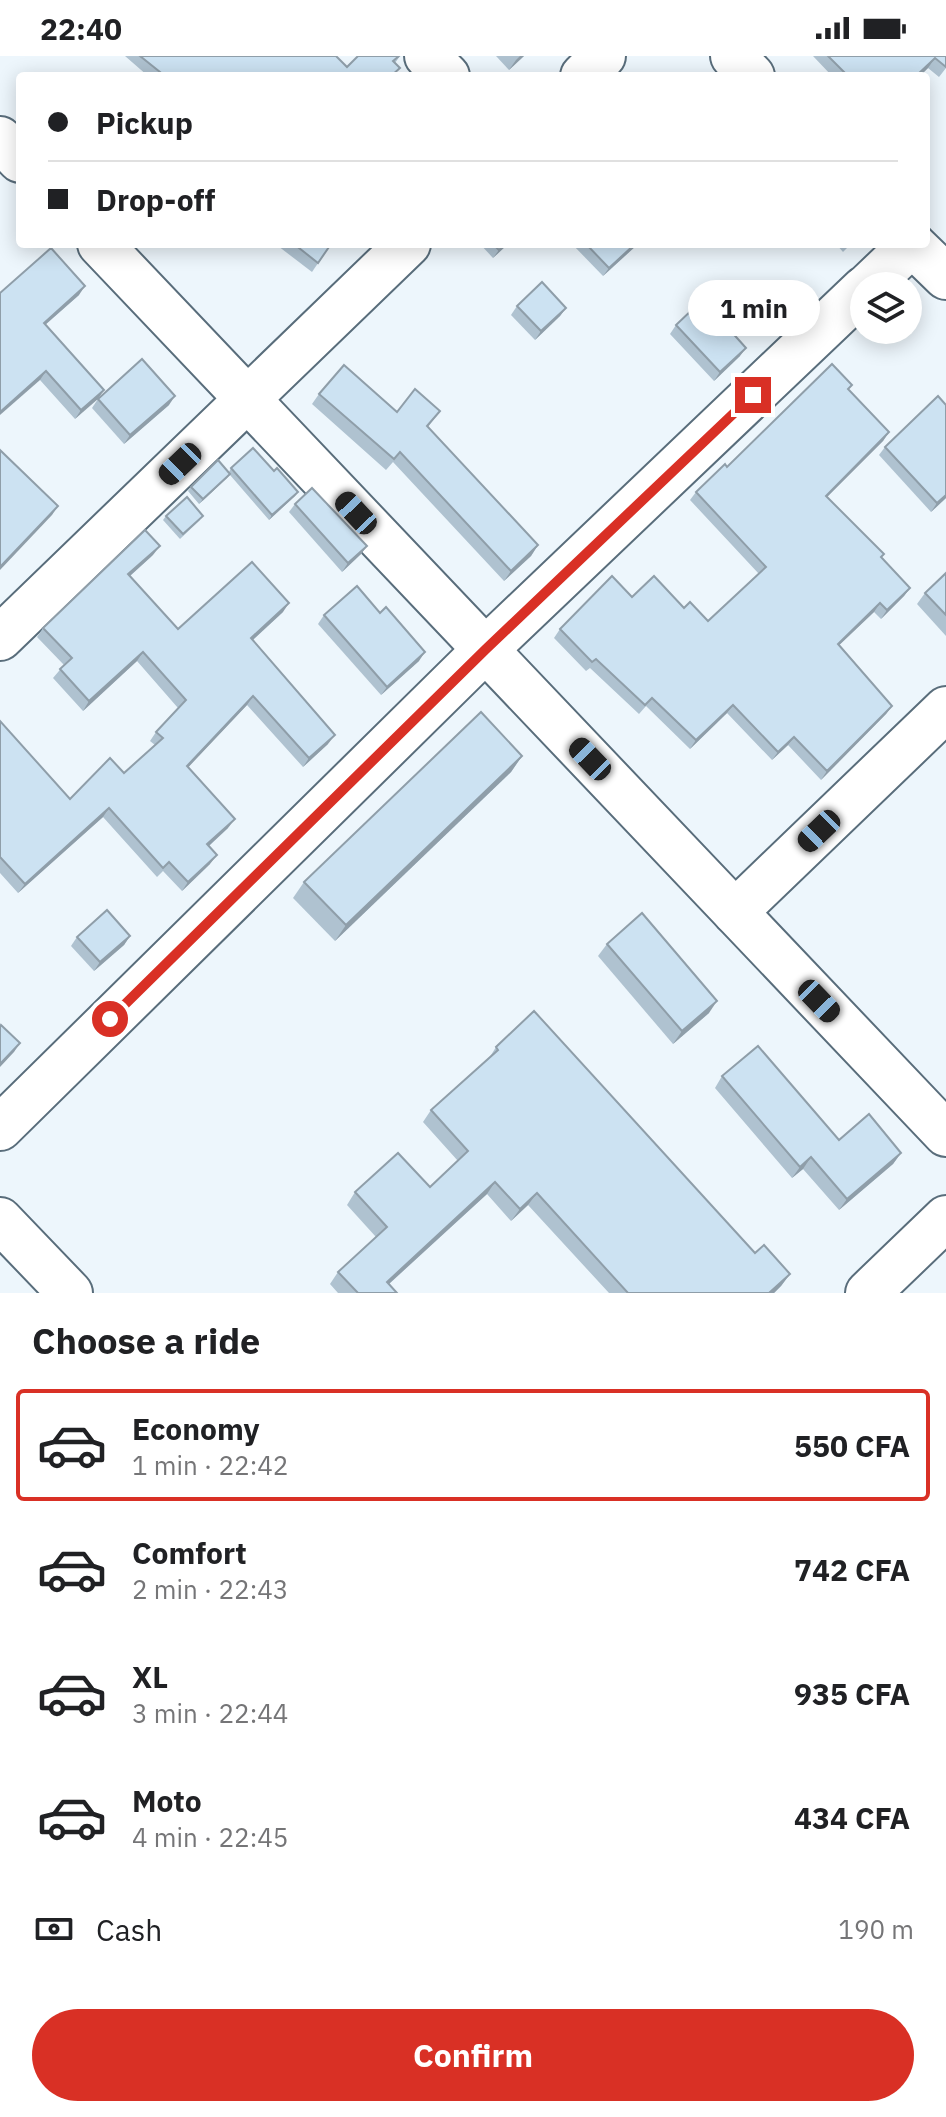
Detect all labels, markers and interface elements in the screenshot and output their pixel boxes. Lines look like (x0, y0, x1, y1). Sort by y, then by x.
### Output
text: 22:40 (40, 9, 122, 48)
text: Pickup (96, 103, 193, 142)
text: Drop-off (96, 180, 215, 219)
map controls (850, 272, 922, 344)
button: layers (850, 272, 922, 344)
callout: 1 min (687, 279, 819, 335)
text: 1 min (720, 291, 788, 325)
route end (735, 377, 771, 413)
car (154, 439, 206, 489)
car (331, 487, 381, 539)
car (565, 733, 615, 785)
car (793, 806, 845, 856)
car (794, 975, 844, 1027)
route start (92, 1001, 128, 1037)
text: Choose a ride (32, 1317, 260, 1364)
icon: car (36, 1409, 108, 1481)
text: Economy (132, 1409, 260, 1448)
text: 550 CFA (794, 1426, 910, 1465)
text: 1 min · 22:42 (132, 1448, 288, 1482)
icon: car (36, 1533, 108, 1605)
text: Comfort (132, 1533, 247, 1572)
text: 742 CFA (794, 1550, 910, 1589)
text: 2 min · 22:43 (132, 1572, 288, 1606)
icon: car (36, 1657, 108, 1729)
text: XL (132, 1657, 168, 1696)
text: 935 CFA (794, 1674, 910, 1713)
text: 3 min · 22:44 (132, 1696, 288, 1730)
icon: car (36, 1781, 108, 1853)
text: Moto (132, 1781, 202, 1820)
text: 434 CFA (794, 1798, 910, 1837)
text: 4 min · 22:45 (132, 1820, 288, 1854)
icon: cash (32, 1907, 76, 1951)
text: Cash (96, 1910, 162, 1949)
text: 190 m (838, 1912, 914, 1946)
button: Confirm (32, 2009, 914, 2101)

